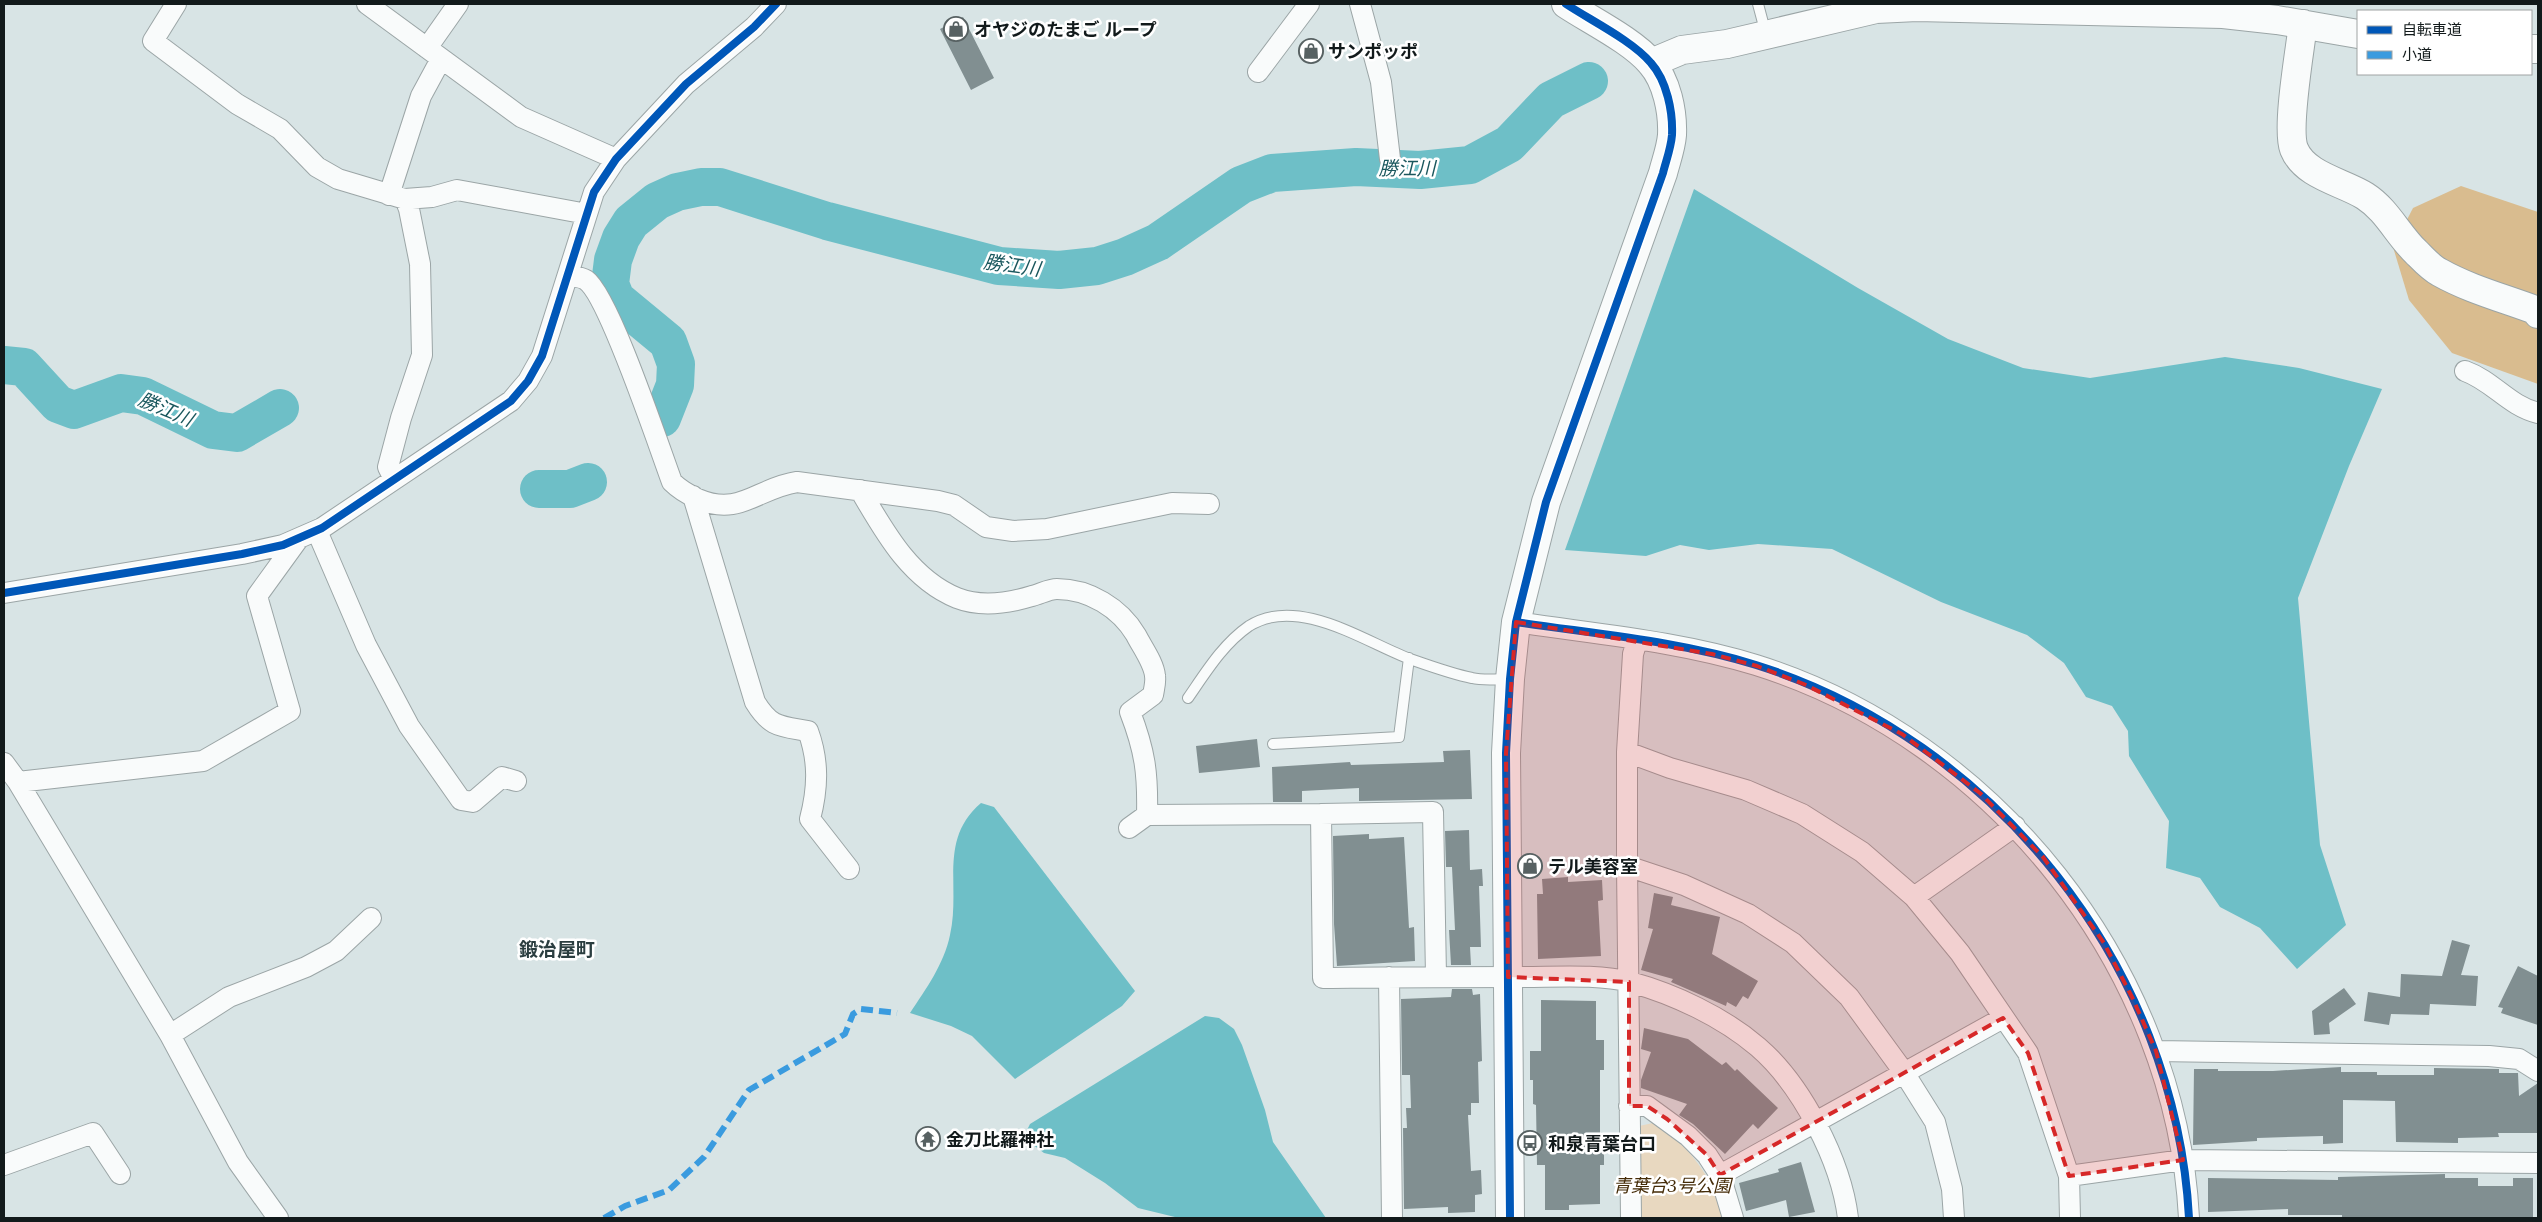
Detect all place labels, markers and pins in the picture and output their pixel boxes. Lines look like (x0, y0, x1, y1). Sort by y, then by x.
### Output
shop icon: オヤジのたまご ループ (943, 16, 969, 42)
place label: オヤジのたまご ループ (974, 18, 1157, 41)
shop icon: サンポッポ (1298, 38, 1324, 64)
place label: サンポッポ (1328, 40, 1418, 63)
shop icon: テル美容室 (1517, 853, 1543, 879)
place label: テル美容室 (1548, 855, 1638, 878)
temple icon: 金刀比羅神社 (915, 1126, 941, 1152)
place label: 金刀比羅神社 (946, 1128, 1054, 1151)
bus stop icon: 和泉青葉台口 (1517, 1130, 1543, 1156)
place label: 和泉青葉台口 (1548, 1132, 1656, 1155)

